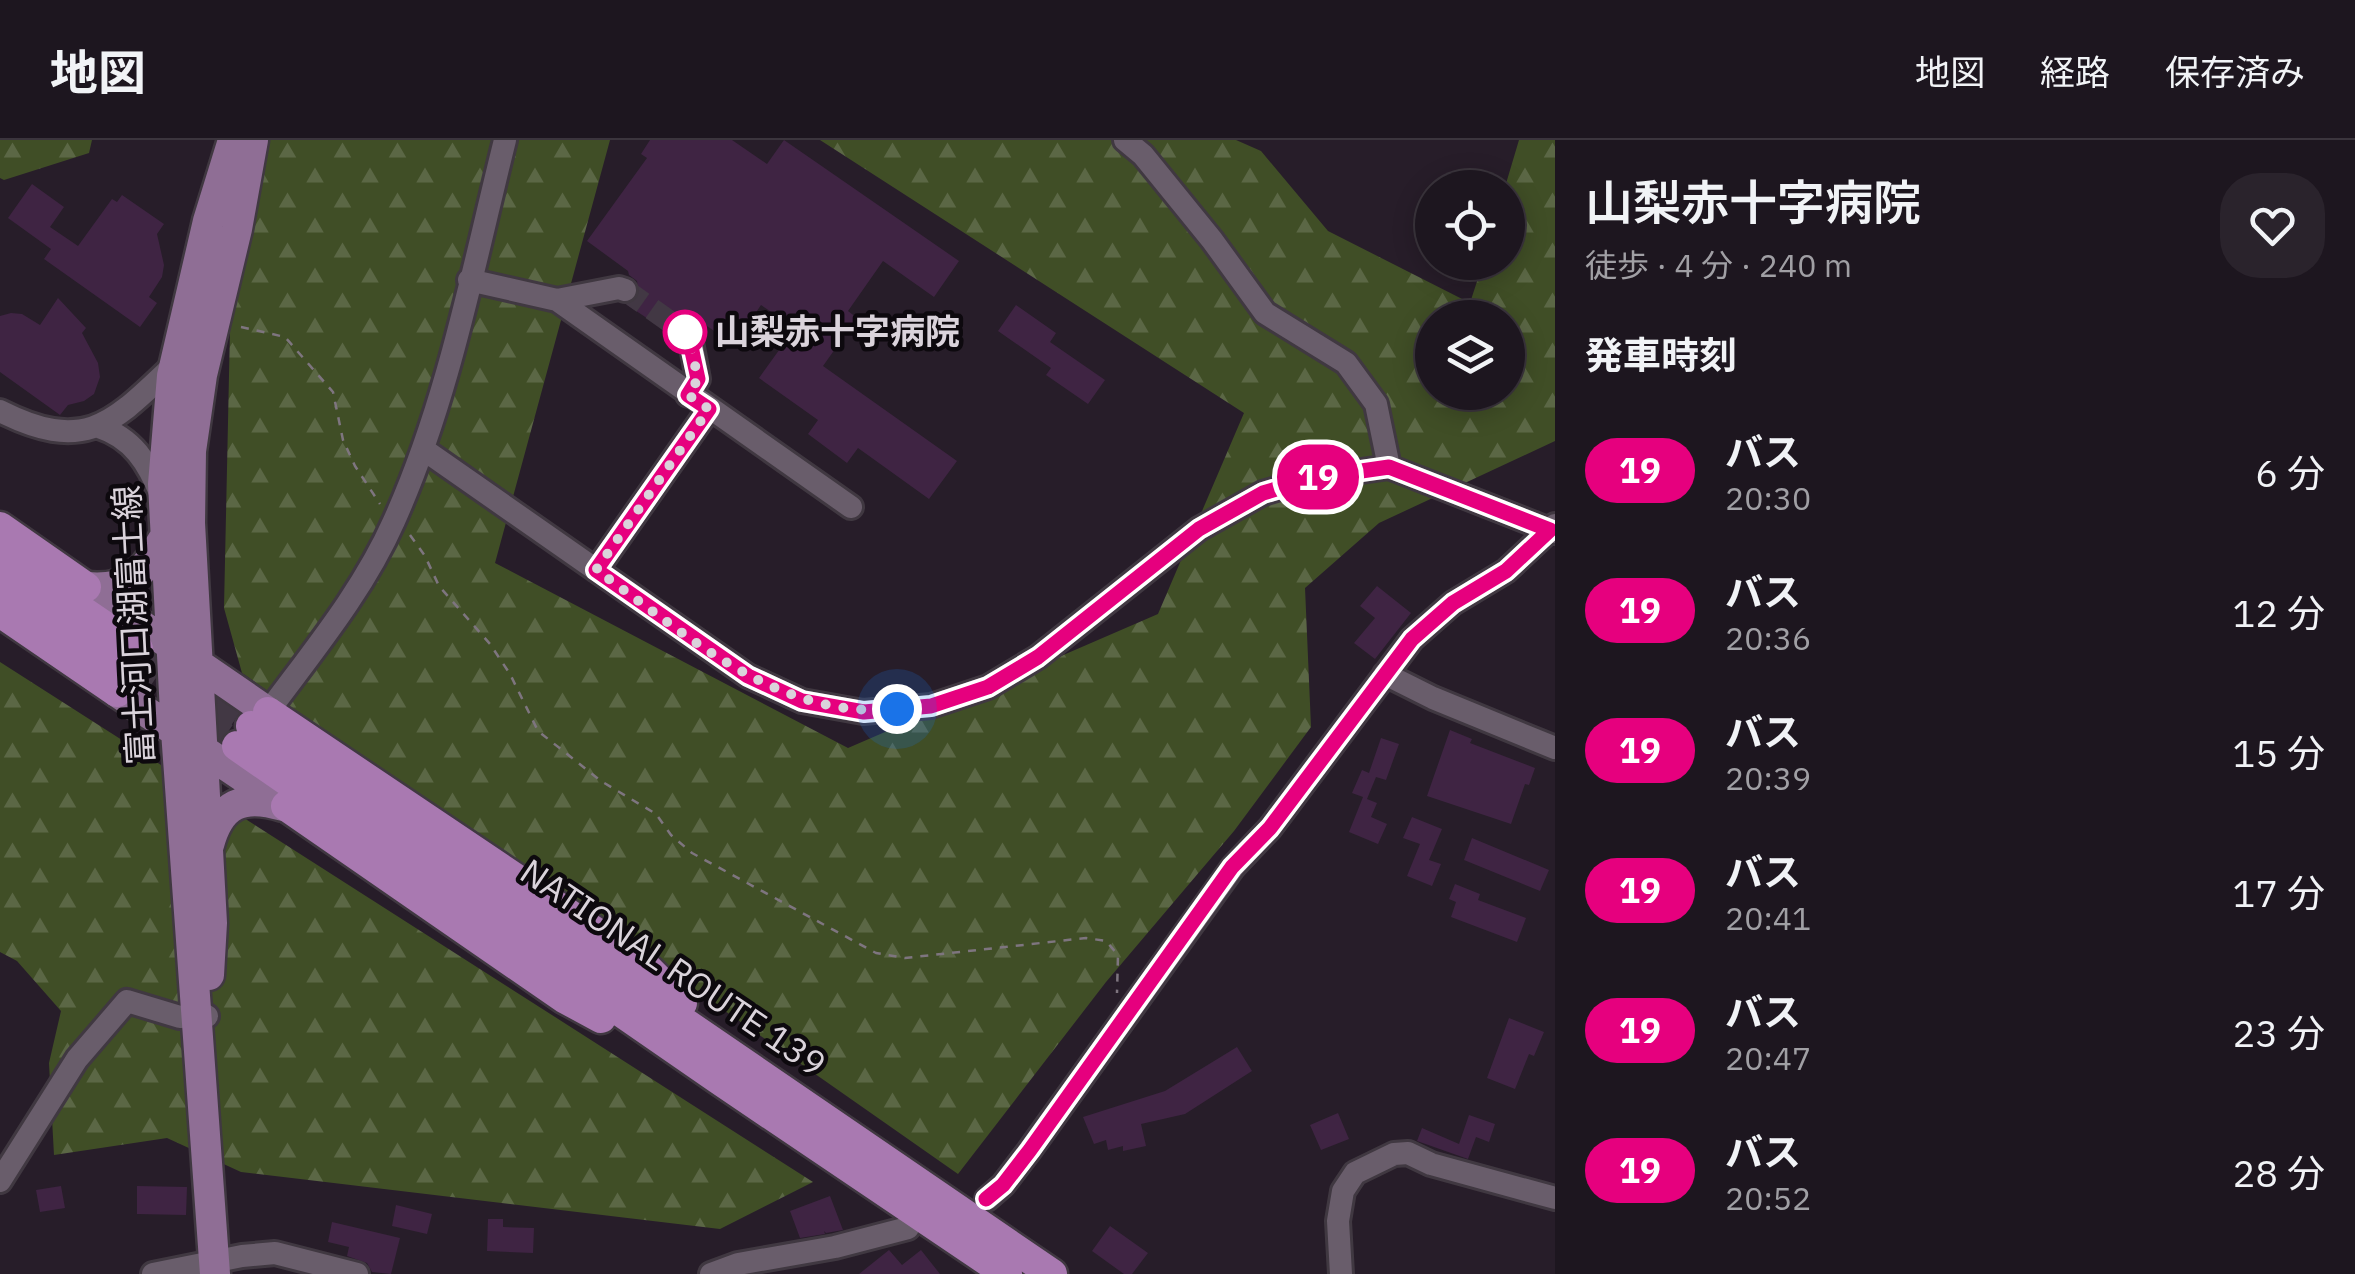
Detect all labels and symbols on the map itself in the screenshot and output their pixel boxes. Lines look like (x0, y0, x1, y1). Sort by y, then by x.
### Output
place label: 山梨赤十字病院 (715, 308, 960, 354)
marker: 山梨赤十字病院 (664, 311, 706, 353)
line badge: 19 (1273, 444, 1363, 510)
street label: 富士河口湖富士線 (103, 484, 163, 766)
your location (872, 684, 922, 734)
street label: NATIONAL ROUTE 139 (512, 848, 835, 1087)

